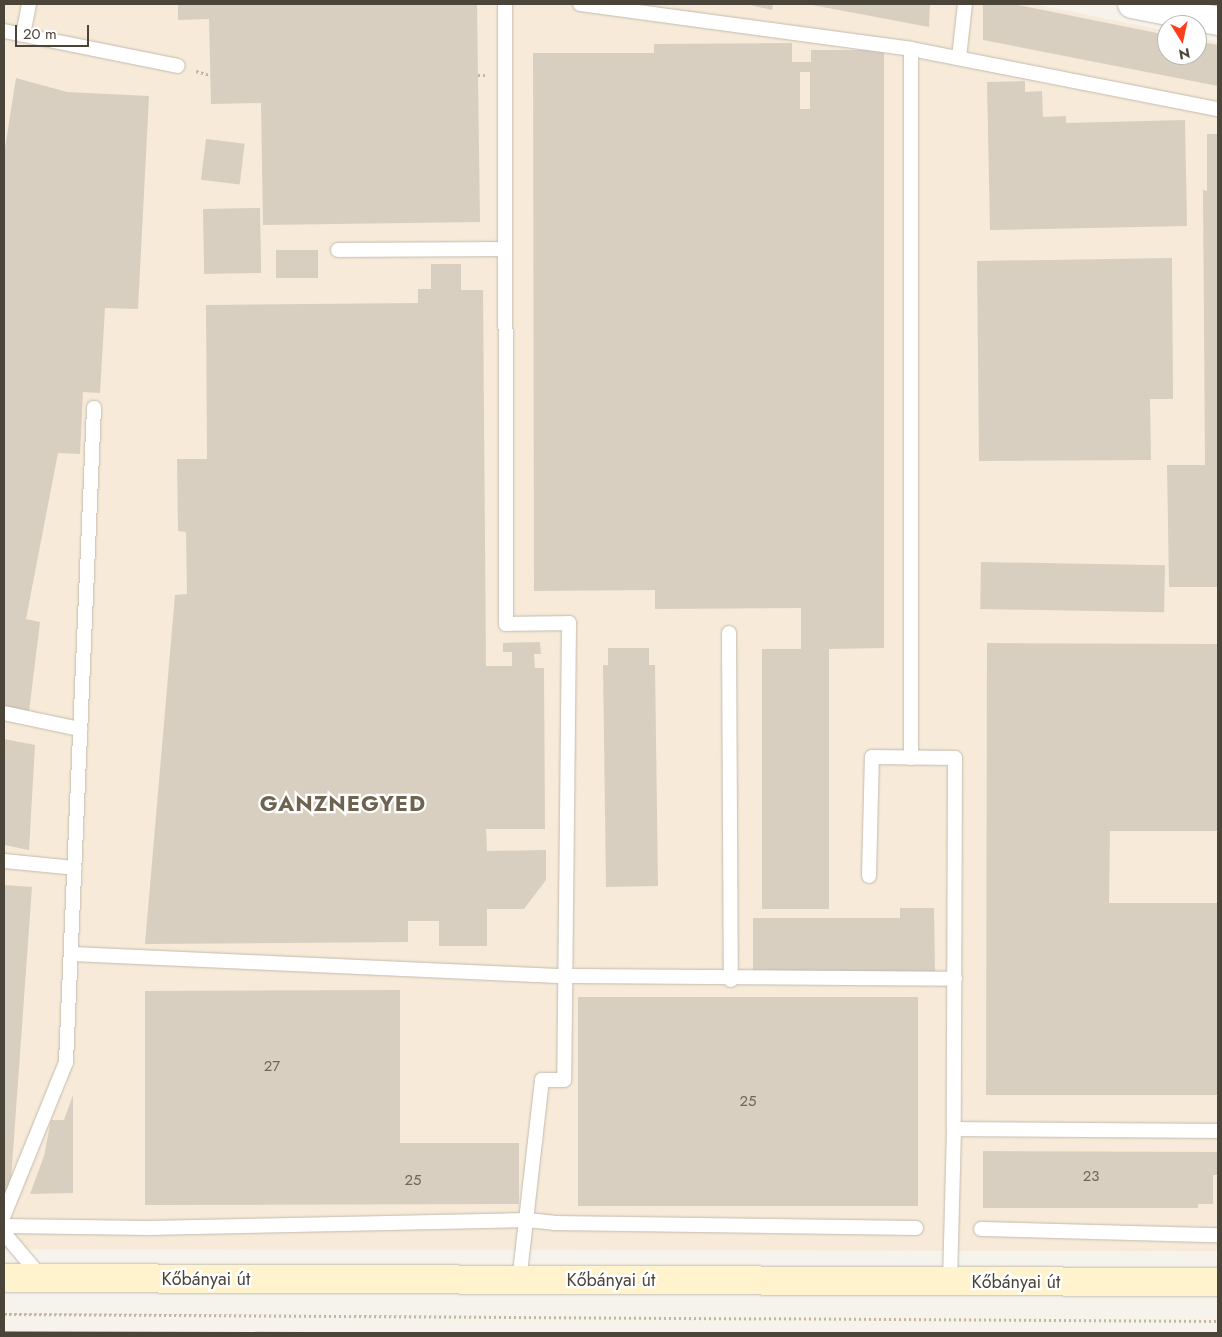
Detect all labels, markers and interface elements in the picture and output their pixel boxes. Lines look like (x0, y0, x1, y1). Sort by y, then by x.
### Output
scale bar (18, 15, 91, 47)
north arrow (1157, 15, 1207, 65)
text: 20 m (23, 23, 57, 45)
text: N (1177, 43, 1192, 65)
district label: GANZNEGYED (259, 791, 427, 817)
house number: 27 (264, 1058, 280, 1076)
house number: 25 (740, 1093, 756, 1111)
house number: 23 (1083, 1168, 1099, 1186)
house number: 25 (405, 1172, 421, 1190)
street label: Kőbányai út (162, 1268, 250, 1290)
street label: Kőbányai út (567, 1269, 655, 1291)
street label: Kőbányai út (972, 1271, 1060, 1293)

